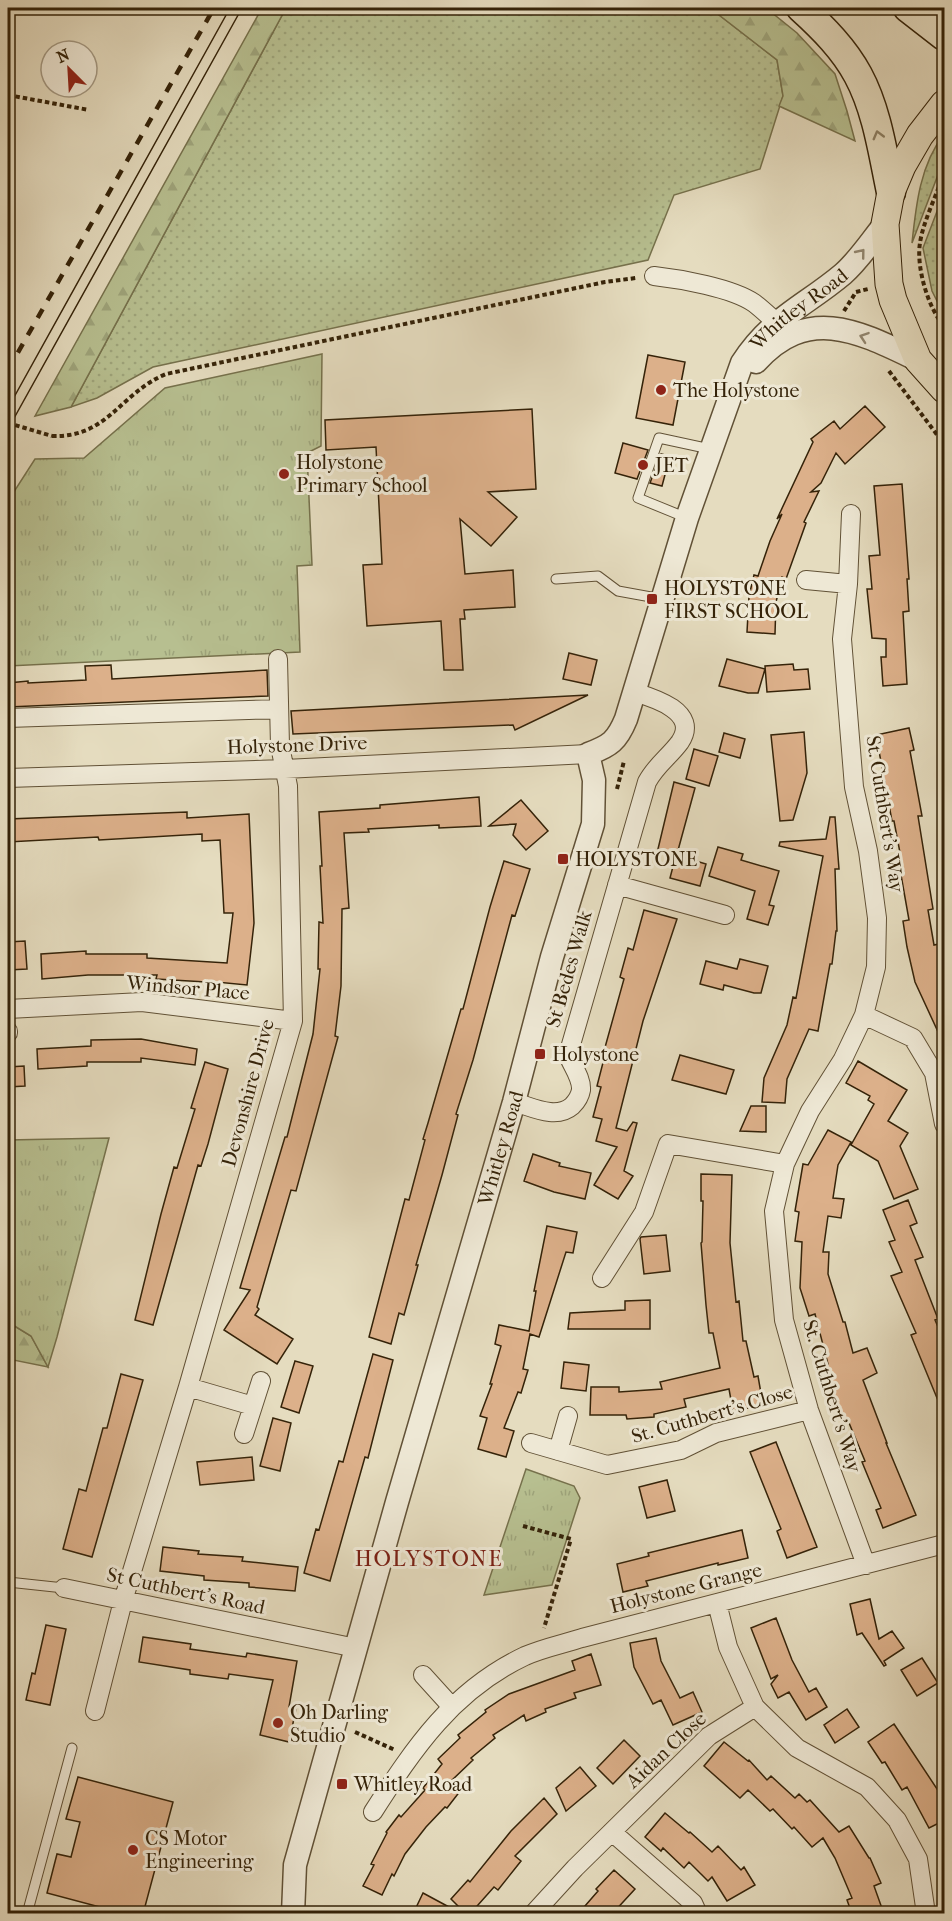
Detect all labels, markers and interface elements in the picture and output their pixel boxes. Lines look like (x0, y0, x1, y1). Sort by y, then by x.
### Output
north arrow (39, 39, 99, 99)
text: N (54, 44, 73, 67)
one-way arrow (873, 130, 885, 141)
one-way arrow (854, 249, 865, 260)
street label: Whitley Road (744, 263, 853, 355)
one-way arrow (859, 331, 870, 344)
place label: The Holystone (673, 379, 800, 402)
marker: The Holystone (654, 383, 668, 397)
place label: Holystone Primary School (296, 451, 428, 497)
place label: JET (653, 454, 689, 477)
marker: JET (636, 458, 650, 472)
marker: Holystone Primary School (277, 467, 291, 481)
place label: HOLYSTONE FIRST SCHOOL (664, 577, 808, 623)
marker: HOLYSTONE FIRST SCHOOL (645, 592, 659, 606)
street label: Holystone Drive (226, 731, 368, 759)
street label: St. Cuthbert's Way (861, 734, 909, 895)
place label: HOLYSTONE (575, 848, 698, 871)
marker: HOLYSTONE (556, 852, 570, 866)
street label: St Bedes Walk (541, 907, 597, 1030)
street label: Windsor Place (124, 971, 251, 1005)
street label: Devonshire Drive (217, 1016, 279, 1169)
place label: Holystone (552, 1043, 639, 1066)
marker: Holystone (533, 1047, 547, 1061)
street label: Whitley Road (473, 1087, 528, 1209)
street label: St. Cuthbert's Way (798, 1317, 867, 1476)
street label: St. Cuthbert's Close (629, 1380, 795, 1448)
district label: HOLYSTONE (355, 1546, 503, 1572)
street label: Holystone Grange (608, 1558, 764, 1618)
street label: St Cuthbert's Road (105, 1563, 268, 1619)
place label: Oh Darling Studio (290, 1701, 388, 1747)
street label: Aidan Close (620, 1707, 711, 1794)
marker: Oh Darling Studio (271, 1716, 285, 1730)
place label: Whitley Road (353, 1773, 473, 1796)
marker: Whitley Road (335, 1777, 349, 1791)
place label: CS Motor Engineering (145, 1827, 254, 1873)
marker: CS Motor Engineering (126, 1843, 140, 1857)

